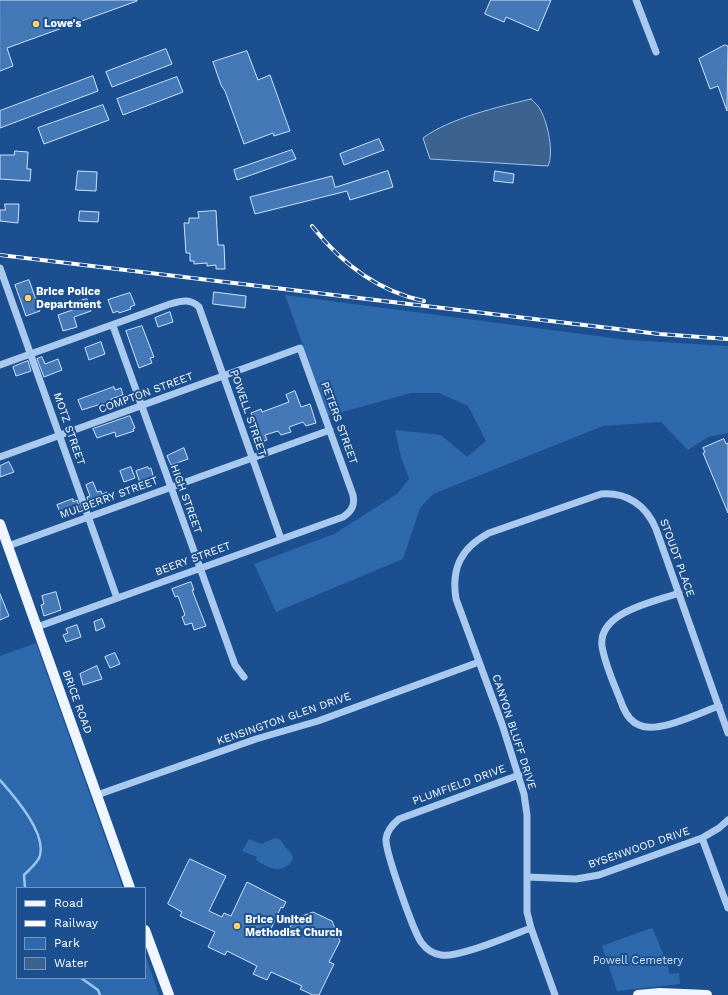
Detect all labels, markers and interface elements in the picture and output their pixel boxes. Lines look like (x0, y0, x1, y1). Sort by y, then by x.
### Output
place label: Lowe's (44, 17, 81, 31)
marker: Lowe's (31, 19, 41, 29)
place label: Brice Police Department (36, 285, 101, 311)
marker: Brice Police Department (23, 293, 33, 303)
street label: POWELL STREET (227, 368, 269, 458)
street label: COMPTON STREET (97, 370, 195, 416)
street label: PETERS STREET (318, 380, 360, 466)
street label: MOTZ STREET (50, 391, 88, 467)
street label: HIGH STREET (167, 463, 205, 535)
street label: MULBERRY STREET (58, 474, 160, 522)
street label: STOUDT PLACE (657, 517, 697, 599)
street label: BEERY STREET (153, 539, 233, 579)
street label: BRICE ROAD (59, 669, 95, 735)
street label: CANYON BLUFF DRIVE (489, 673, 539, 791)
street label: KENSINGTON GLEN DRIVE (215, 690, 353, 748)
street label: PLUMFIELD DRIVE (411, 762, 507, 808)
street label: BYSENWOOD DRIVE (587, 824, 691, 872)
legend (16, 887, 146, 979)
text: Road (54, 896, 83, 910)
place label: Brice United Methodist Church (245, 913, 342, 939)
text: Railway (54, 916, 98, 930)
marker: Brice United Methodist Church (232, 921, 242, 931)
text: Park (54, 936, 80, 950)
park label: Powell Cemetery (593, 954, 683, 968)
text: Water (54, 956, 88, 970)

